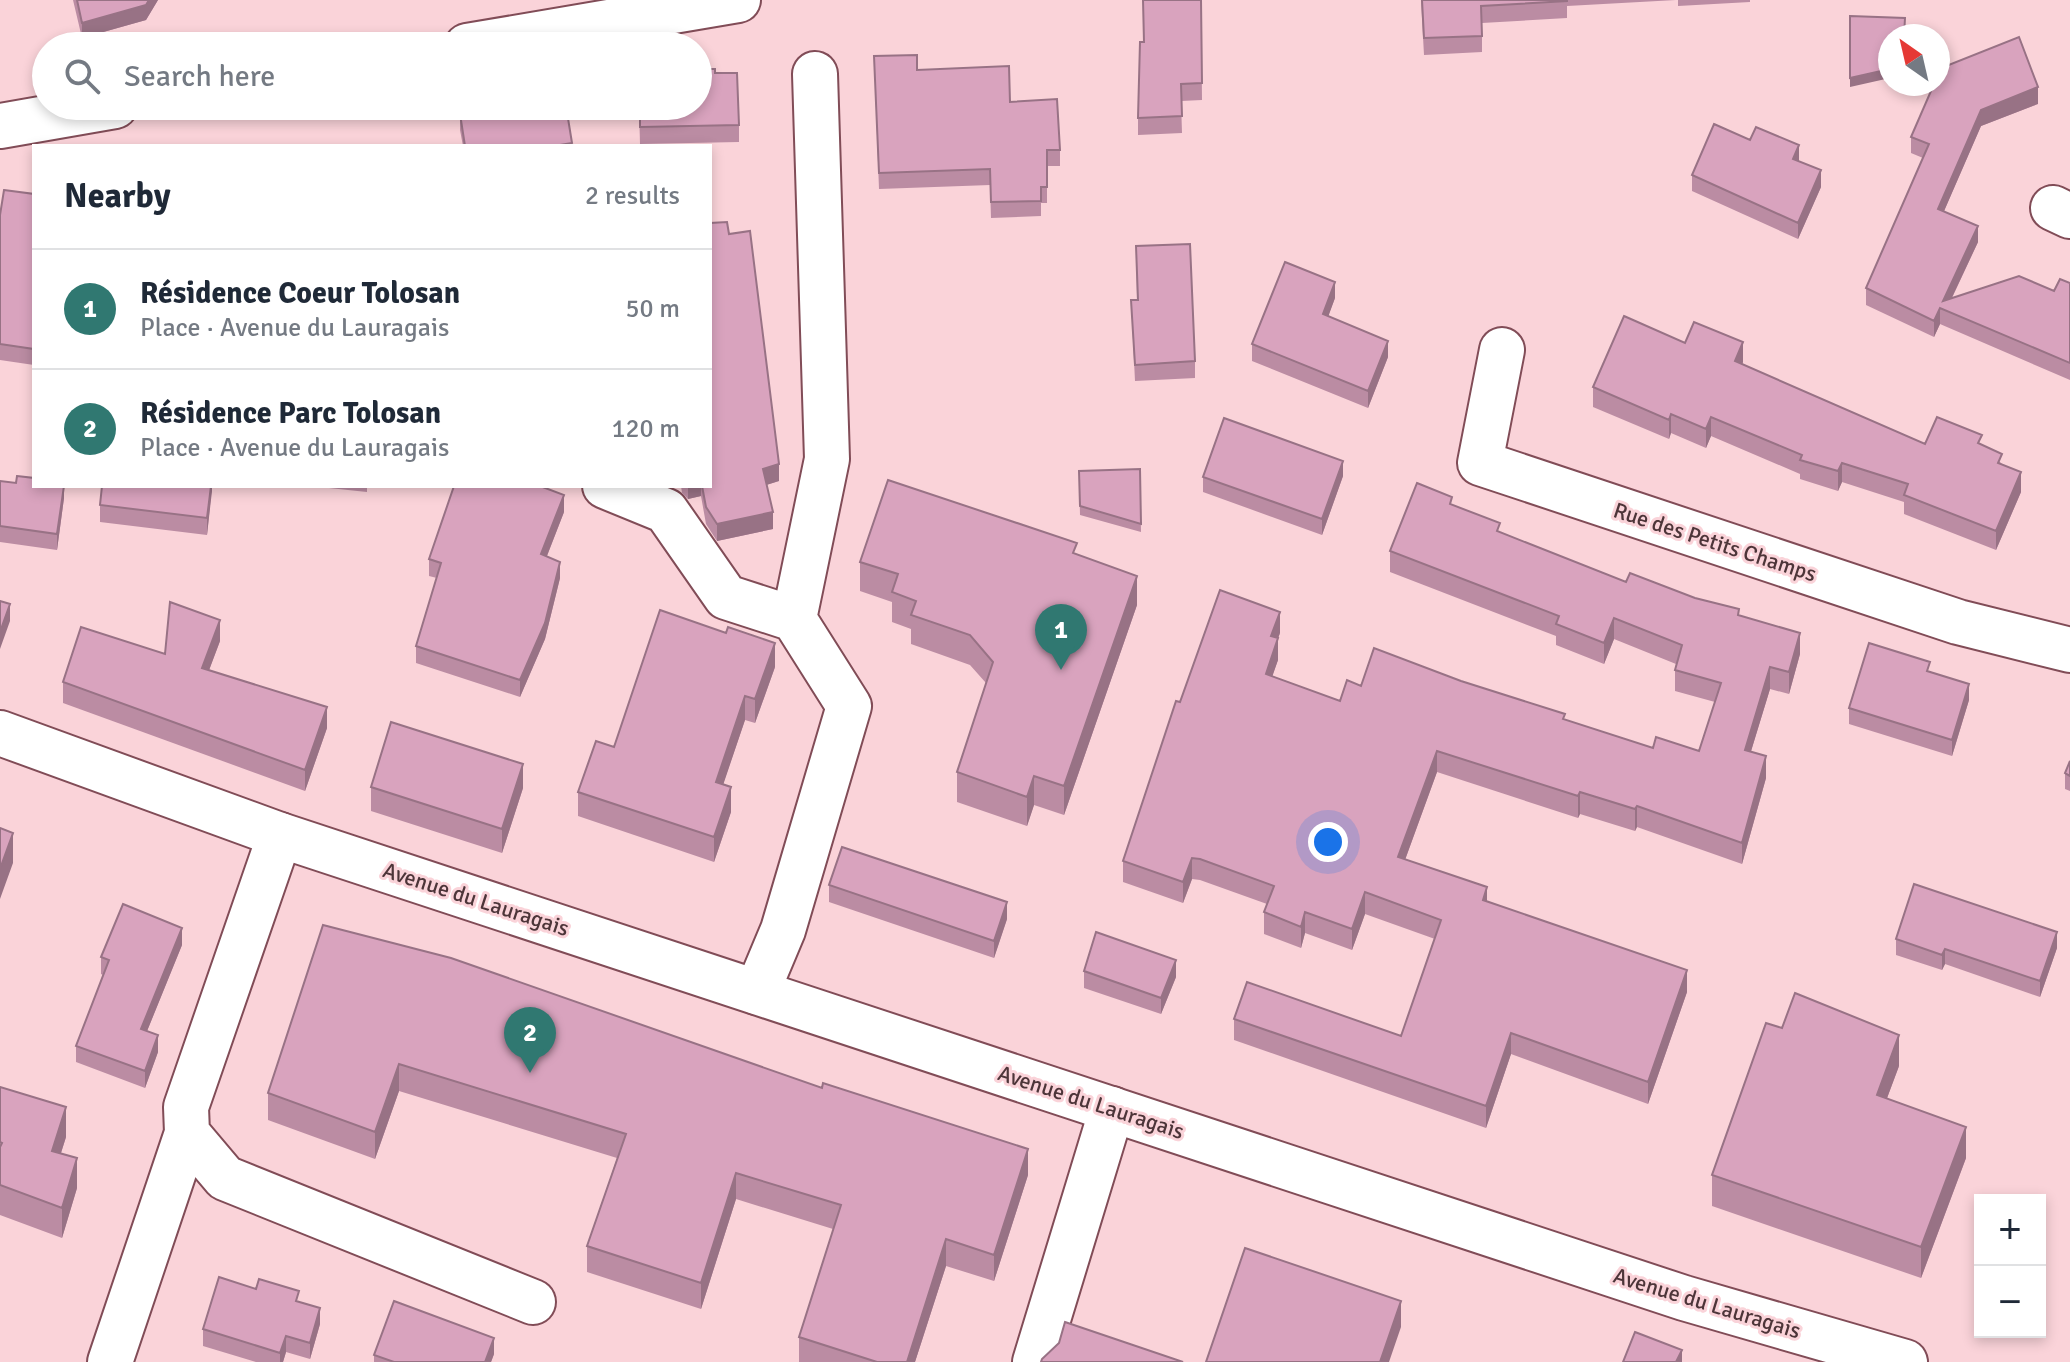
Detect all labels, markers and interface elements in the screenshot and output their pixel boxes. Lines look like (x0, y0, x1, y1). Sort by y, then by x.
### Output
north arrow (1878, 24, 1950, 96)
search box (32, 32, 712, 120)
icon: search (60, 54, 104, 98)
text: Search here (124, 58, 275, 95)
text: Nearby (64, 175, 171, 217)
text: 2 results (585, 180, 680, 212)
text: Résidence Coeur Tolosan (140, 275, 460, 312)
text: 1 (83, 293, 97, 325)
text: 50 m (625, 293, 680, 325)
text: Place · Avenue du Lauragais (140, 312, 449, 344)
text: Résidence Parc Tolosan (140, 395, 441, 432)
text: 2 (83, 413, 97, 445)
text: 120 m (611, 413, 680, 445)
text: Place · Avenue du Lauragais (140, 432, 449, 464)
street label: Rue des Petits Champs (1610, 496, 1820, 588)
pin: 1 (1035, 604, 1087, 670)
your location (1308, 822, 1348, 862)
street label: Avenue du Lauragais (380, 856, 572, 942)
pin: 2 (504, 1007, 556, 1073)
street label: Avenue du Lauragais (995, 1059, 1187, 1145)
map controls (1974, 1194, 2046, 1338)
button: + (1974, 1194, 2046, 1266)
street label: Avenue du Lauragais (1610, 1262, 1804, 1344)
button: − (1974, 1266, 2046, 1338)

